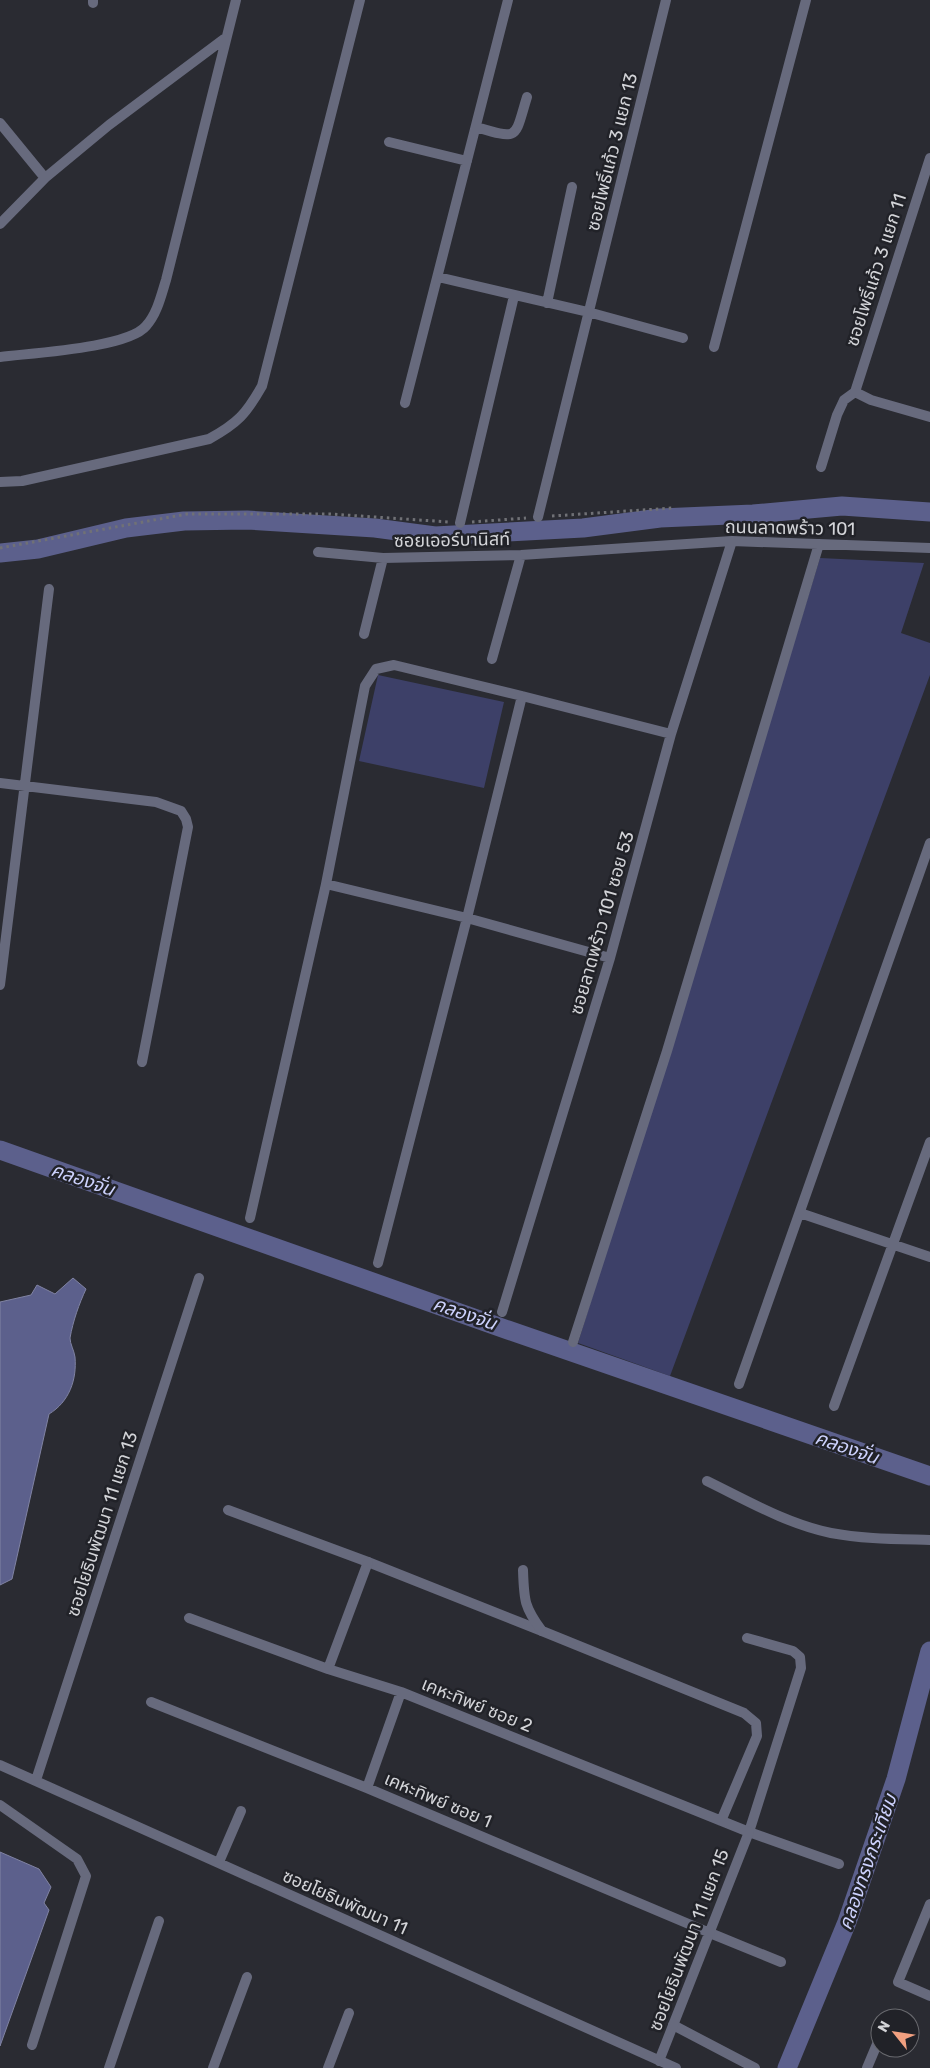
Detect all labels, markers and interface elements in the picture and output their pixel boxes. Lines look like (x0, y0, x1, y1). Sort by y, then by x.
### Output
street label: ซอยโพธิ์แก้ว 3 แยก 13 (582, 71, 642, 233)
street label: ซอยโพธิ์แก้ว 3 แยก 11 (841, 191, 911, 349)
street label: ถนนลาดพร้าว 101 (725, 516, 855, 540)
street label: ซอยเออร์บานิสท์ (394, 528, 510, 552)
street label: ซอยลาดพร้าว 101 ซอย 53 (565, 829, 639, 1017)
water label: คลองจั่น (48, 1157, 119, 1201)
water label: คลองจั่น (430, 1291, 501, 1335)
water label: คลองจั่น (812, 1425, 883, 1469)
street label: ซอยโยธินพัฒนา 11 แยก 13 (62, 1429, 142, 1619)
street label: เคหะทิพย์ ซอย 2 (418, 1673, 536, 1737)
street label: เคหะทิพย์ ซอย 1 (381, 1767, 495, 1833)
water label: คลองทรงกระเทียม (833, 1790, 902, 1933)
street label: ซอยโยธินพัฒนา 11 แยก 15 (644, 1846, 734, 2034)
street label: ซอยโยธินพัฒนา 11 (279, 1865, 411, 1939)
north arrow (870, 2008, 920, 2058)
text: N (874, 2018, 894, 2035)

